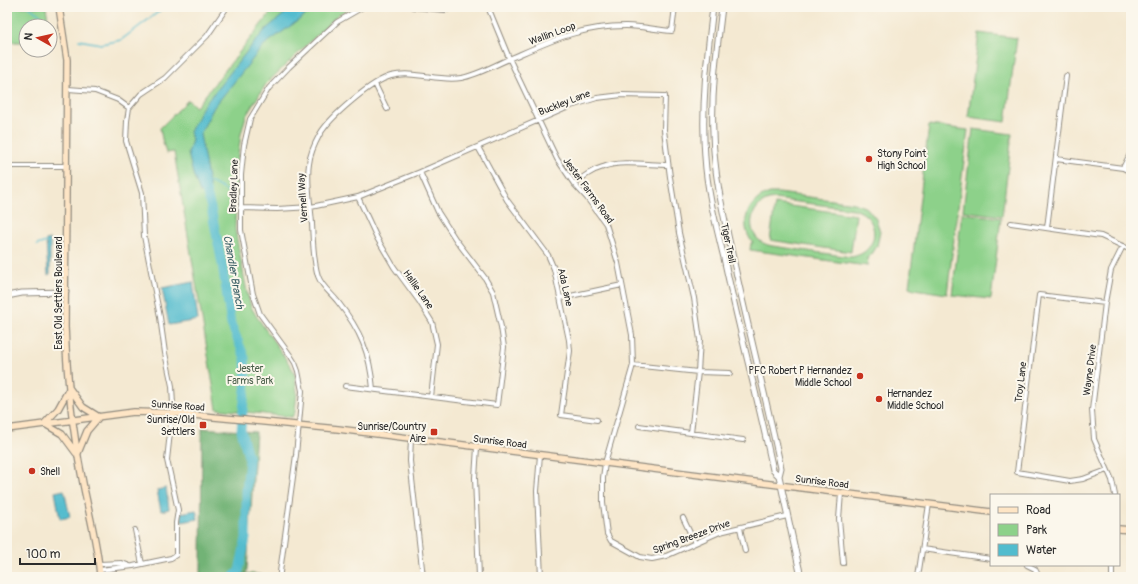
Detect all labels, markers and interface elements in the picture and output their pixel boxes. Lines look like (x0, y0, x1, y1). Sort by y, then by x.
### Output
north arrow (18, 18, 58, 58)
street label: Wallin Loop (527, 20, 578, 48)
text: N (22, 32, 36, 41)
street label: Buckley Lane (537, 88, 592, 118)
place label: Stony Point High School (877, 148, 927, 172)
marker: Stony Point High School (864, 154, 874, 164)
street label: Jester Farms Road (560, 155, 616, 226)
street label: Bradley Lane (227, 159, 241, 213)
street label: Vernell Way (295, 172, 311, 223)
street label: Tiger Trail (718, 222, 738, 264)
water label: Chandler Branch (221, 234, 247, 311)
street label: East Old Settlers Boulevard (53, 236, 65, 350)
street label: Ada Lane (555, 267, 575, 308)
street label: Hallie Lane (400, 268, 436, 312)
street label: Wayne Drive (1081, 344, 1099, 396)
street label: Troy Lane (1013, 361, 1029, 403)
park label: Jester Farms Park (227, 363, 274, 387)
place label: PFC Robert P Hernandez Middle School (748, 365, 852, 389)
marker: PFC Robert P Hernandez Middle School (855, 371, 865, 381)
place label: Hernandez Middle School (887, 388, 944, 412)
marker: Hernandez Middle School (874, 394, 884, 404)
street label: Sunrise Road (150, 398, 205, 414)
place label: Sunrise/Old Settlers (147, 414, 196, 438)
marker: Sunrise/Old Settlers (198, 420, 208, 430)
place label: Sunrise/Country Aire (357, 421, 427, 445)
marker: Sunrise/Country Aire (429, 427, 439, 437)
street label: Sunrise Road (472, 433, 528, 451)
marker: Shell (27, 466, 37, 476)
place label: Shell (40, 466, 60, 478)
street label: Sunrise Road (794, 473, 850, 491)
legend (990, 494, 1120, 566)
text: Road (1026, 503, 1051, 518)
street label: Spring Breeze Drive (651, 517, 732, 556)
text: Park (1026, 523, 1047, 538)
scale bar (20, 540, 95, 566)
text: Water (1026, 543, 1057, 558)
text: 100 m (26, 547, 61, 562)

